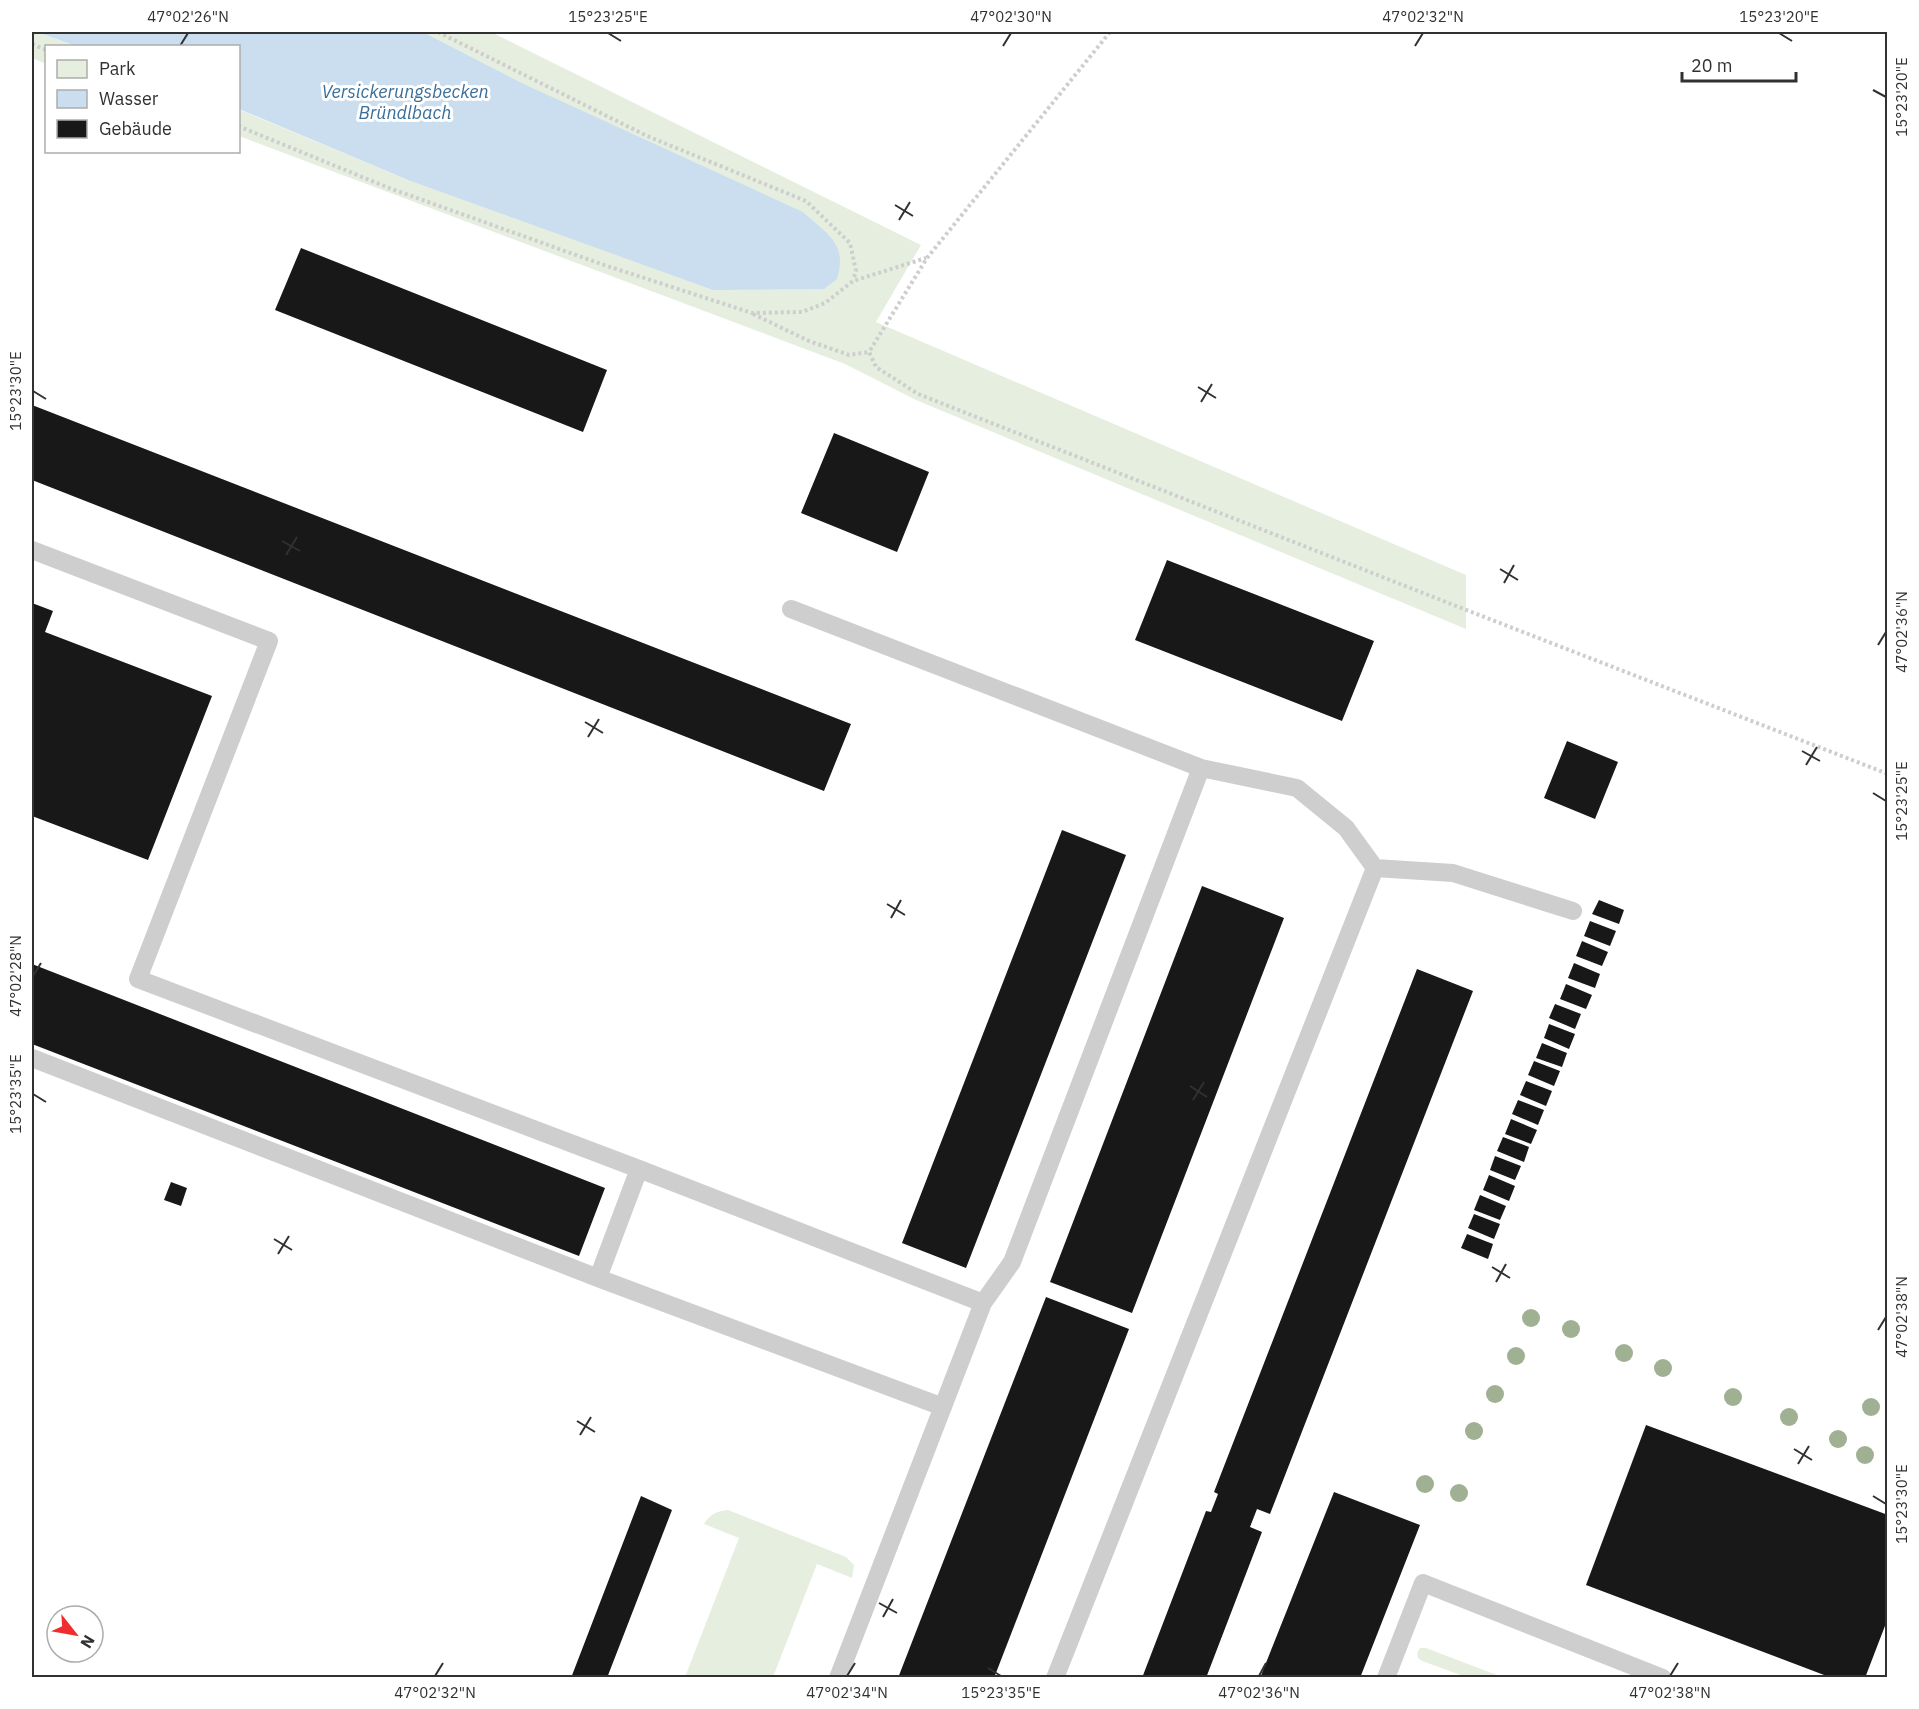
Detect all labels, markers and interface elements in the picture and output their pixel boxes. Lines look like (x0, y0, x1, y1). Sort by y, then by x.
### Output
text: 47°02'26"N (147, 7, 229, 26)
text: 15°23'25"E (568, 7, 648, 26)
text: 47°02'30"N (970, 7, 1052, 26)
text: 47°02'32"N (1382, 7, 1464, 26)
text: 15°23'20"E (1739, 7, 1819, 26)
legend (45, 45, 240, 153)
scale bar (1682, 45, 1796, 83)
text: 20 m (1691, 54, 1733, 77)
text: Park (99, 57, 136, 80)
text: 15°23'20"E (1892, 57, 1911, 137)
water label: Versickerungsbecken Bründlbach (321, 80, 489, 124)
text: Wasser (99, 87, 159, 110)
text: Gebäude (99, 117, 172, 140)
text: 15°23'30"E (6, 351, 25, 431)
text: 47°02'36"N (1892, 591, 1911, 673)
text: 15°23'25"E (1892, 761, 1911, 841)
text: 47°02'28"N (6, 935, 25, 1017)
text: 15°23'35"E (6, 1054, 25, 1134)
text: 47°02'38"N (1892, 1276, 1911, 1358)
text: 15°23'30"E (1892, 1464, 1911, 1544)
north arrow (45, 1604, 105, 1664)
text: N (76, 1632, 99, 1652)
text: 47°02'32"N (394, 1683, 476, 1702)
text: 47°02'34"N (806, 1683, 888, 1702)
text: 15°23'35"E (961, 1683, 1041, 1702)
text: 47°02'36"N (1218, 1683, 1300, 1702)
text: 47°02'38"N (1629, 1683, 1711, 1702)

